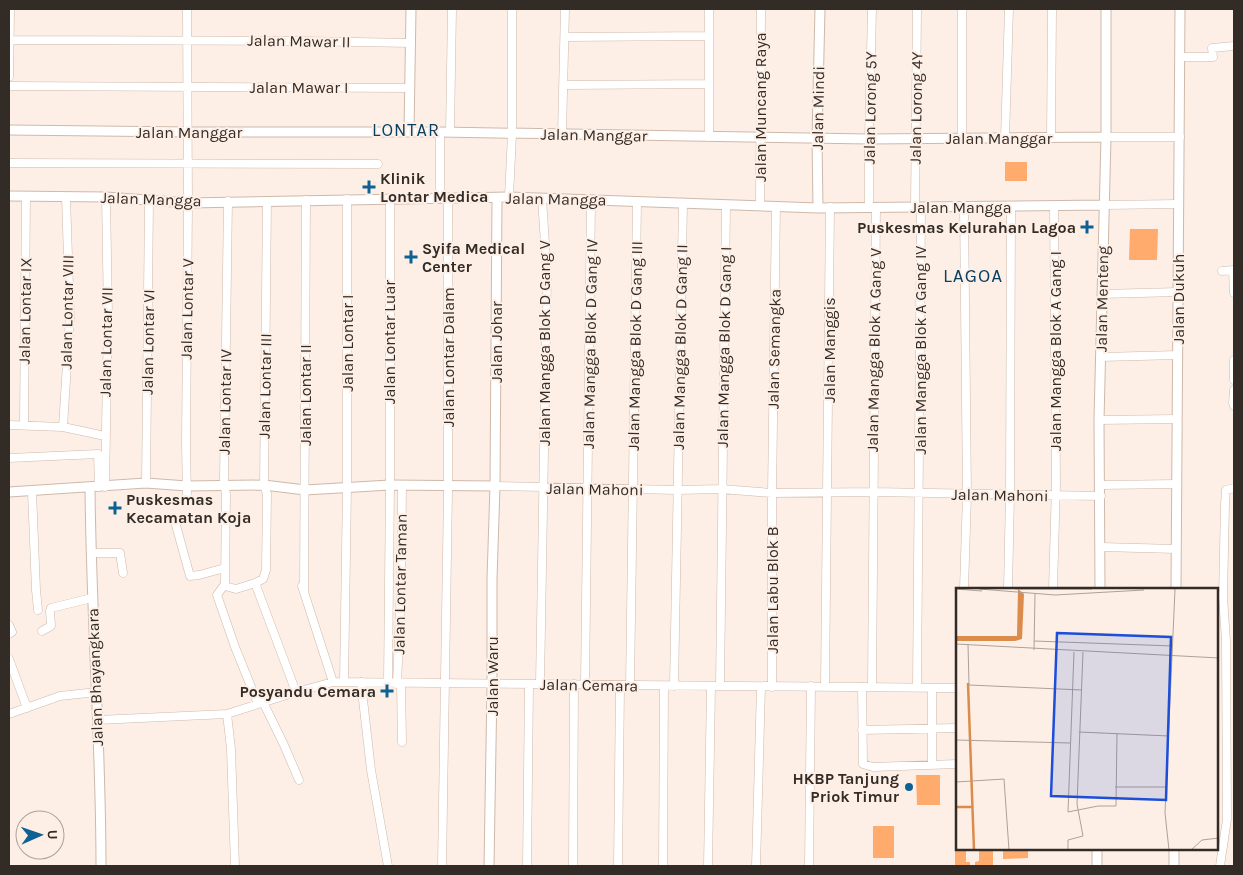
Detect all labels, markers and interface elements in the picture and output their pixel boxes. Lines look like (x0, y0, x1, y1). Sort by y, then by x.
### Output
street label: Jalan Mawar II (247, 31, 351, 51)
street label: Jalan Muncang Raya (751, 32, 770, 182)
street label: Jalan Lorong 5Y (860, 51, 880, 165)
street label: Jalan Lorong 4Y (906, 51, 926, 165)
street label: Jalan Mindi (808, 66, 828, 150)
street label: Jalan Mawar I (250, 78, 348, 97)
district label: LONTAR (372, 119, 440, 141)
street label: Jalan Manggar (136, 123, 243, 142)
street label: Jalan Manggar (540, 125, 648, 145)
street label: Jalan Manggar (946, 129, 1053, 148)
place label: Klinik Lontar Medica (380, 169, 488, 206)
marker: Klinik Lontar Medica (362, 180, 376, 194)
street label: Jalan Mangga (100, 188, 202, 210)
street label: Jalan Mangga (505, 189, 607, 209)
street label: Jalan Mangga (911, 198, 1011, 217)
place label: Puskesmas Kelurahan Lagoa (857, 218, 1076, 237)
marker: Puskesmas Kelurahan Lagoa (1080, 220, 1094, 234)
place label: Syifa Medical Center (422, 239, 525, 276)
street label: Jalan Mangga Blok D Gang IV (579, 239, 601, 449)
street label: Jalan Mangga Blok D Gang V (535, 240, 554, 446)
street label: Jalan Mangga Blok D Gang III (624, 241, 646, 451)
street label: Jalan Mangga Blok D Gang II (669, 244, 691, 450)
street label: Jalan Mangga Blok D Gang I (713, 246, 735, 448)
street label: Jalan Mangga Blok A Gang IV (911, 246, 930, 454)
street label: Jalan Menteng (1092, 246, 1112, 352)
street label: Jalan Mangga Blok A Gang V (863, 248, 885, 452)
marker: Syifa Medical Center (404, 250, 418, 264)
street label: Jalan Mangga Blok A Gang I (1046, 251, 1065, 451)
street label: Jalan Lontar VIII (57, 254, 77, 370)
street label: Jalan Dukuh (1169, 254, 1188, 344)
street label: Jalan Lontar IX (15, 257, 35, 365)
street label: Jalan Lontar V (177, 258, 197, 360)
district label: LAGOA (943, 265, 1003, 287)
street label: Jalan Lontar Luar (380, 280, 399, 404)
street label: Jalan Lontar VII (96, 287, 116, 397)
street label: Jalan Lontar Dalam (439, 287, 458, 427)
street label: Jalan Lontar VI (138, 289, 158, 395)
street label: Jalan Semangka (763, 289, 785, 409)
street label: Jalan Lontar I (338, 295, 357, 391)
street label: Jalan Manggis (820, 297, 839, 403)
street label: Jalan Johar (487, 301, 506, 383)
street label: Jalan Lontar III (255, 333, 275, 439)
street label: Jalan Lontar II (296, 344, 315, 446)
street label: Jalan Lontar IV (215, 349, 235, 455)
street label: Jalan Mahoni (546, 479, 644, 499)
street label: Jalan Mahoni (951, 485, 1049, 505)
place label: Puskesmas Kecamatan Koja (126, 490, 251, 527)
marker: Puskesmas Kecamatan Koja (108, 501, 122, 515)
street label: Jalan Lontar Taman (389, 513, 411, 655)
street label: Jalan Labu Blok B (763, 526, 782, 654)
inset map (956, 588, 1218, 850)
street label: Jalan Bhayangkara (83, 608, 107, 746)
street label: Jalan Waru (483, 636, 502, 716)
street label: Jalan Cemara (540, 675, 638, 695)
place label: Posyandu Cemara (239, 682, 376, 701)
marker: Posyandu Cemara (380, 684, 394, 698)
place label: HKBP Tanjung Priok Timur (793, 769, 900, 806)
marker: HKBP Tanjung Priok Timur (903, 781, 915, 793)
north arrow (15, 810, 65, 860)
text: U (44, 829, 61, 840)

